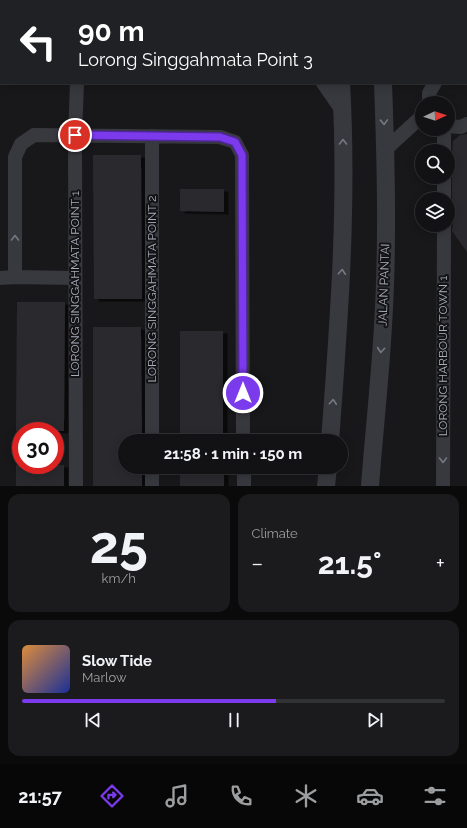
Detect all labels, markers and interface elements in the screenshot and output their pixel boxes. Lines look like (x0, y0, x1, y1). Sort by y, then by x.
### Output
text: 90 m (78, 15, 144, 48)
icon: left (12, 16, 64, 68)
text: Lorong Singgahmata Point 3 (78, 49, 313, 70)
north arrow (415, 96, 455, 136)
map controls (415, 96, 455, 232)
pin (58, 118, 92, 152)
one-way arrow (380, 119, 389, 125)
icon: arrive (64, 124, 86, 146)
one-way arrow (339, 139, 347, 145)
button: search (415, 144, 455, 184)
street label: LORONG SINGGAHMATA POINT 1 (68, 191, 82, 377)
button: layers (415, 192, 455, 232)
street label: LORONG SINGGAHMATA POINT 2 (145, 195, 159, 383)
one-way arrow (11, 235, 19, 241)
street label: JALAN PANTAI (376, 243, 392, 327)
one-way arrow (337, 269, 346, 275)
street label: LORONG HARBOUR TOWN 1 (436, 276, 450, 436)
one-way arrow (377, 347, 386, 353)
position arrow (222, 372, 264, 414)
one-way arrow (328, 399, 337, 405)
speed limit sign: 30 (12, 422, 64, 474)
text: 21:58 · 1 min · 150 m (164, 445, 302, 463)
one-way arrow (439, 457, 447, 463)
text: 25 (90, 514, 148, 575)
text: Climate (252, 526, 298, 541)
text: 21.5° (318, 546, 381, 581)
text: − (252, 550, 263, 576)
text: + (436, 550, 445, 576)
text: km/h (102, 571, 136, 586)
text: Slow Tide (82, 652, 152, 670)
text: Marlow (82, 670, 127, 685)
icon: previous (82, 709, 104, 731)
icon: pause (223, 709, 245, 731)
icon: next (364, 709, 386, 731)
icon: directions (98, 782, 126, 810)
icon: music (163, 782, 191, 810)
icon: phone (227, 782, 255, 810)
icon: climate (292, 782, 320, 810)
icon: car (356, 782, 384, 810)
icon: filters (421, 782, 449, 810)
text: 21:57 (18, 786, 62, 807)

